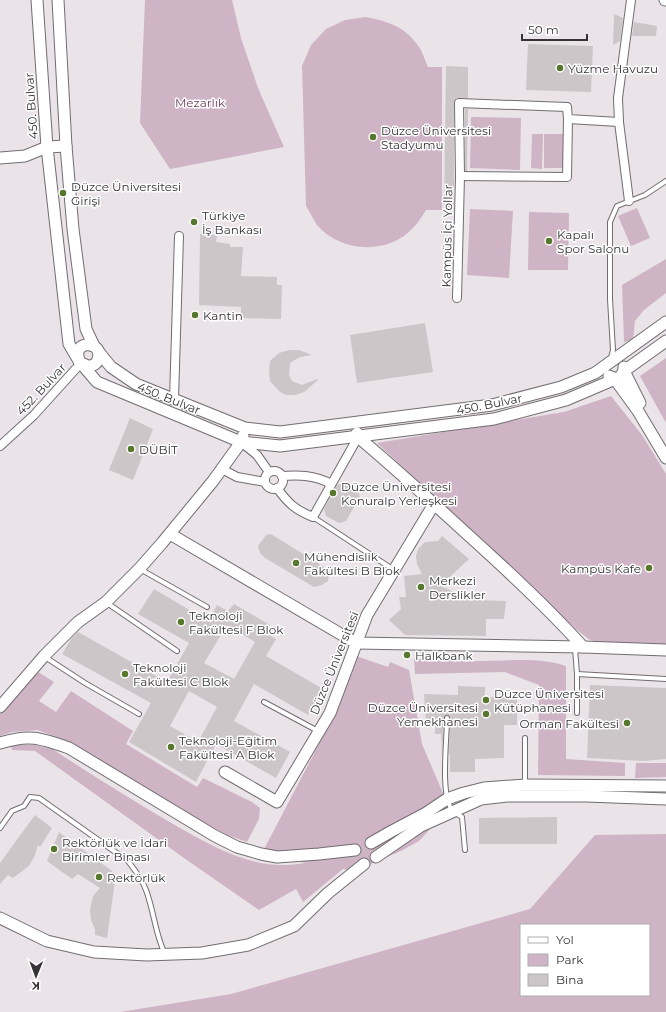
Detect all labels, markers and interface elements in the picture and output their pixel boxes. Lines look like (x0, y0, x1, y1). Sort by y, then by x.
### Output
scale bar (522, 16, 587, 42)
text: 50 m (528, 22, 559, 37)
place label: Yüzme Havuzu (568, 61, 658, 76)
marker: Yüzme Havuzu (555, 63, 565, 73)
street label: 450. Bulvar (21, 72, 41, 140)
park label: Mezarlık (175, 95, 226, 110)
place label: Düzce Üniversitesi Stadyumu (381, 123, 491, 152)
marker: Düzce Üniversitesi Stadyumu (368, 132, 378, 142)
place label: Düzce Üniversitesi Girişi (71, 179, 181, 208)
street label: Kampüs İçi Yollar (439, 184, 455, 288)
marker: Düzce Üniversitesi Girişi (58, 188, 68, 198)
place label: Türkiye İş Bankası (202, 208, 262, 237)
marker: Türkiye İş Bankası (189, 217, 199, 227)
place label: Kapalı Spor Salonu (557, 227, 629, 256)
marker: Kapalı Spor Salonu (544, 236, 554, 246)
place label: Kantin (203, 308, 243, 323)
marker: Kantin (190, 310, 200, 320)
street label: 452. Bulvar (13, 360, 69, 418)
street label: 450. Bulvar (135, 379, 203, 418)
street label: 450. Bulvar (455, 390, 523, 418)
place label: DÜBİT (139, 442, 178, 457)
marker: DÜBİT (126, 444, 136, 454)
place label: Düzce Üniversitesi Konuralp Yerleşkesi (341, 479, 457, 508)
marker: Düzce Üniversitesi Konuralp Yerleşkesi (328, 488, 338, 498)
place label: Mühendislik Fakültesi B Blok (304, 549, 401, 578)
marker: Mühendislik Fakültesi B Blok (291, 558, 301, 568)
place label: Kampüs Kafe (561, 561, 641, 576)
marker: Kampüs Kafe (644, 563, 654, 573)
place label: Merkezi Derslikler (429, 573, 486, 602)
marker: Merkezi Derslikler (416, 582, 426, 592)
place label: Teknoloji Fakültesi F Blok (189, 608, 284, 637)
street label: Düzce Üniversitesi (306, 609, 362, 717)
marker: Teknoloji Fakültesi F Blok (176, 617, 186, 627)
place label: Halkbank (415, 648, 474, 663)
marker: Halkbank (402, 650, 412, 660)
place label: Teknoloji Fakültesi C Blok (133, 660, 229, 689)
marker: Teknoloji Fakültesi C Blok (120, 669, 130, 679)
place label: Düzce Üniversitesi Kütüphanesi (494, 686, 604, 715)
marker: Düzce Üniversitesi Kütüphanesi (481, 695, 491, 705)
place label: Düzce Üniversitesi Yemekhanesi (368, 700, 478, 729)
marker: Düzce Üniversitesi Yemekhanesi (481, 709, 491, 719)
place label: Orman Fakültesi (519, 716, 619, 731)
marker: Orman Fakültesi (622, 718, 632, 728)
place label: Teknoloji-Eğitim Fakültesi A Blok (179, 733, 277, 762)
marker: Teknoloji-Eğitim Fakültesi A Blok (166, 742, 176, 752)
place label: Rektörlük ve İdari Birimler Binası (62, 835, 167, 864)
marker: Rektörlük ve İdari Birimler Binası (49, 844, 59, 854)
place label: Rektörlük (107, 870, 166, 885)
marker: Rektörlük (94, 872, 104, 882)
legend (520, 924, 650, 996)
text: Yol (556, 932, 574, 947)
text: Park (556, 952, 584, 967)
north arrow (16, 956, 56, 996)
text: Bina (556, 972, 583, 987)
text: K (31, 979, 40, 993)

